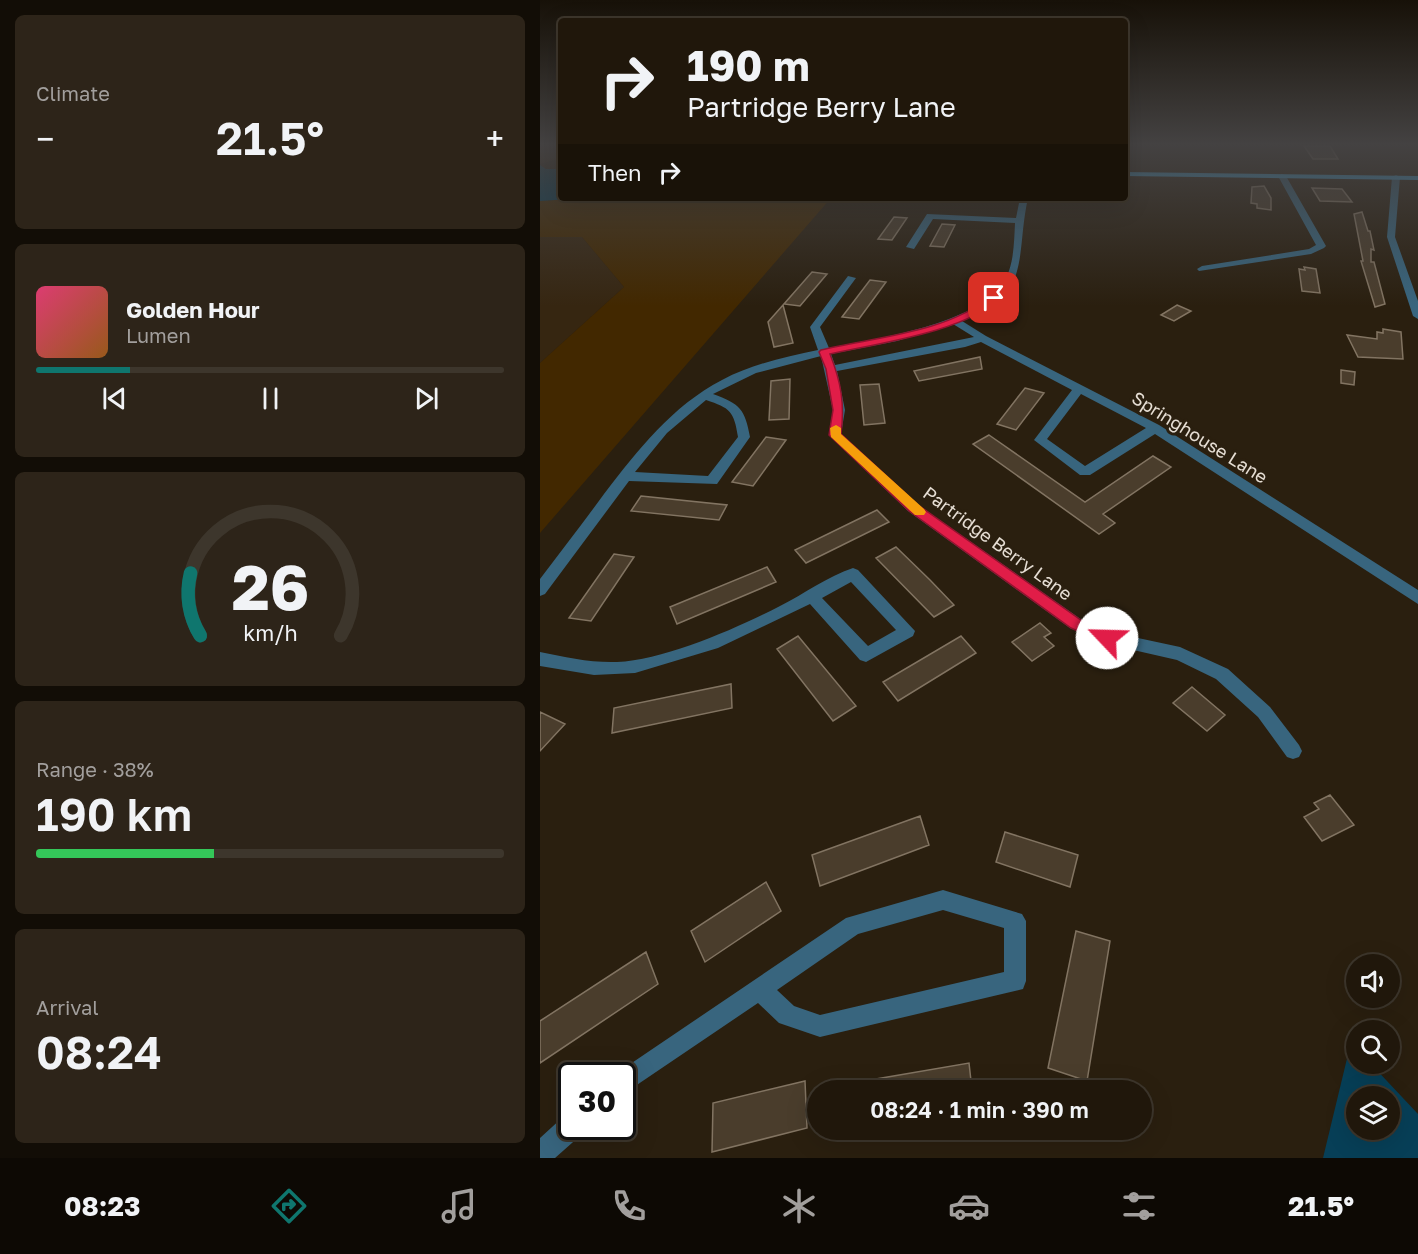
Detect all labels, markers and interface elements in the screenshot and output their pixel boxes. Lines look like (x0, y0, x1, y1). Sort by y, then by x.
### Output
text: 190 m (687, 40, 810, 90)
icon: right (588, 42, 666, 120)
text: Climate (36, 81, 110, 105)
text: Partridge Berry Lane (687, 91, 956, 123)
text: 21.5° (216, 111, 324, 165)
text: − (36, 119, 54, 158)
text: + (486, 119, 504, 158)
icon: right (653, 156, 686, 189)
text: Then (588, 159, 641, 186)
pin (968, 272, 1019, 323)
icon: arrive (977, 281, 1010, 314)
text: Golden Hour (126, 296, 260, 323)
text: Lumen (126, 323, 191, 347)
icon: previous (98, 382, 131, 415)
icon: pause (254, 382, 287, 415)
icon: next (410, 382, 443, 415)
street label: Springhouse Lane (1128, 386, 1272, 488)
street label: Partridge Berry Lane (919, 481, 1077, 605)
text: 26 (231, 549, 309, 624)
position arrow (1075, 606, 1139, 670)
text: km/h (243, 620, 297, 646)
text: Range · 38% (36, 757, 154, 781)
text: 190 km (36, 787, 192, 841)
map controls (1346, 954, 1400, 1140)
button: sound (1346, 954, 1400, 1008)
text: Arrival (36, 995, 99, 1019)
button: search (1346, 1020, 1400, 1074)
text: 08:24 (36, 1025, 162, 1079)
speed limit sign: 30 (558, 1062, 636, 1140)
button: layers (1346, 1086, 1400, 1140)
text: 08:24 · 1 min · 390 m (870, 1096, 1089, 1123)
icon: directions (268, 1185, 310, 1227)
icon: music (438, 1185, 480, 1227)
icon: phone (608, 1185, 650, 1227)
icon: climate (778, 1185, 820, 1227)
icon: car (948, 1185, 990, 1227)
icon: filters (1118, 1185, 1160, 1227)
text: 08:23 (64, 1190, 140, 1222)
text: 21.5° (1288, 1190, 1354, 1222)

